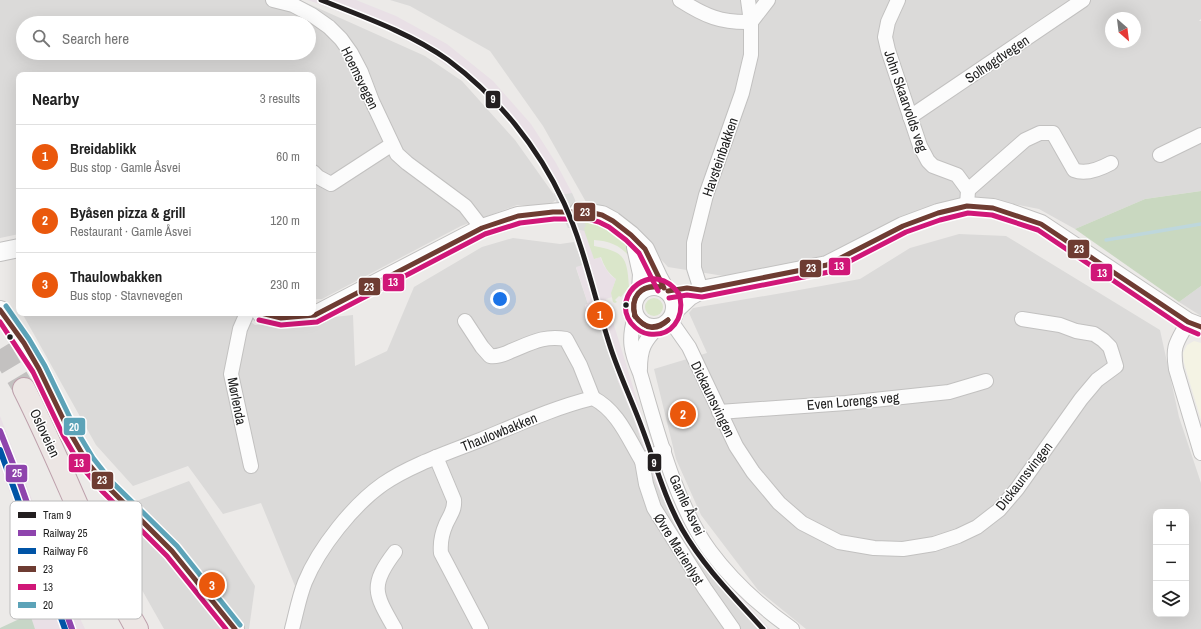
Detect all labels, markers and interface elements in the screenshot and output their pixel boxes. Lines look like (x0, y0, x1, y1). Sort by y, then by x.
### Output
north arrow (1105, 12, 1141, 48)
search box (16, 16, 316, 60)
icon: search (30, 27, 52, 49)
text: Search here (62, 28, 129, 49)
street label: Solhøgdvegen (962, 31, 1032, 87)
street label: Hoemsvegen (337, 44, 383, 112)
street label: John Skaarvolds veg (880, 48, 932, 155)
text: Nearby (32, 87, 79, 110)
text: 3 results (260, 90, 300, 107)
line badge: 9 (485, 90, 501, 109)
text: 9 (490, 92, 496, 106)
street label: Havsteinbakken (698, 115, 742, 199)
text: Breidablikk (70, 138, 136, 159)
text: 1 (42, 148, 48, 165)
text: 60 m (276, 148, 300, 165)
text: Bus stop · Gamle Åsvei (70, 159, 181, 176)
text: Byåsen pizza & grill (70, 202, 186, 223)
line badge: 23 (573, 202, 596, 222)
text: 23 (580, 205, 590, 219)
text: 2 (42, 212, 48, 229)
text: 120 m (270, 212, 300, 229)
text: Restaurant · Gamle Åsvei (70, 223, 191, 240)
line badge: 23 (1067, 239, 1090, 259)
text: 23 (1074, 242, 1084, 256)
line badge: 13 (828, 257, 851, 276)
line badge: 23 (799, 259, 822, 278)
text: 13 (834, 259, 844, 273)
text: 23 (806, 261, 816, 275)
line badge: 13 (1090, 263, 1113, 282)
text: Thaulowbakken (70, 266, 162, 287)
text: 13 (1097, 266, 1107, 280)
line badge: 13 (382, 273, 405, 292)
text: 13 (388, 275, 398, 289)
text: 3 (42, 276, 48, 293)
text: 230 m (270, 276, 300, 293)
line badge: 23 (358, 277, 381, 296)
text: 23 (364, 280, 374, 294)
text: Bus stop · Stavnevegen (70, 287, 183, 304)
your location (490, 289, 510, 309)
pin: 1 (587, 300, 613, 330)
unlabelled marker (621, 300, 631, 310)
unlabelled marker (5, 332, 15, 342)
street label: Dickaunsvingen (687, 358, 739, 440)
street label: Mørlenda (224, 376, 251, 427)
street label: Even Lorengs veg (806, 388, 900, 414)
pin: 2 (670, 399, 696, 429)
street label: Osloveien (26, 406, 64, 460)
street label: Thaulowbakken (458, 409, 540, 455)
line badge: 20 (63, 417, 86, 436)
text: 20 (69, 420, 79, 434)
street label: Dickaunsvingen (992, 438, 1056, 514)
line badge: 13 (68, 453, 91, 473)
line badge: 9 (647, 453, 662, 472)
text: 13 (74, 456, 84, 470)
text: 9 (651, 456, 657, 470)
line badge: 25 (5, 464, 28, 483)
text: 25 (12, 466, 22, 480)
line badge: 23 (91, 471, 114, 490)
street label: Gamle Åsvei (665, 472, 709, 538)
text: 23 (97, 473, 107, 487)
legend (10, 501, 142, 619)
text: Tram 9 (43, 508, 71, 522)
map controls (1153, 509, 1189, 617)
button: + (1153, 509, 1189, 545)
street label: Øvre Marienlyst (650, 510, 708, 588)
text: Railway 25 (43, 526, 88, 540)
text: Railway F6 (43, 544, 88, 558)
button: − (1153, 545, 1189, 581)
text: 23 (43, 562, 53, 576)
pin: 3 (199, 570, 225, 600)
text: 13 (43, 580, 53, 594)
button: layers (1153, 581, 1189, 617)
text: 20 (43, 598, 53, 612)

